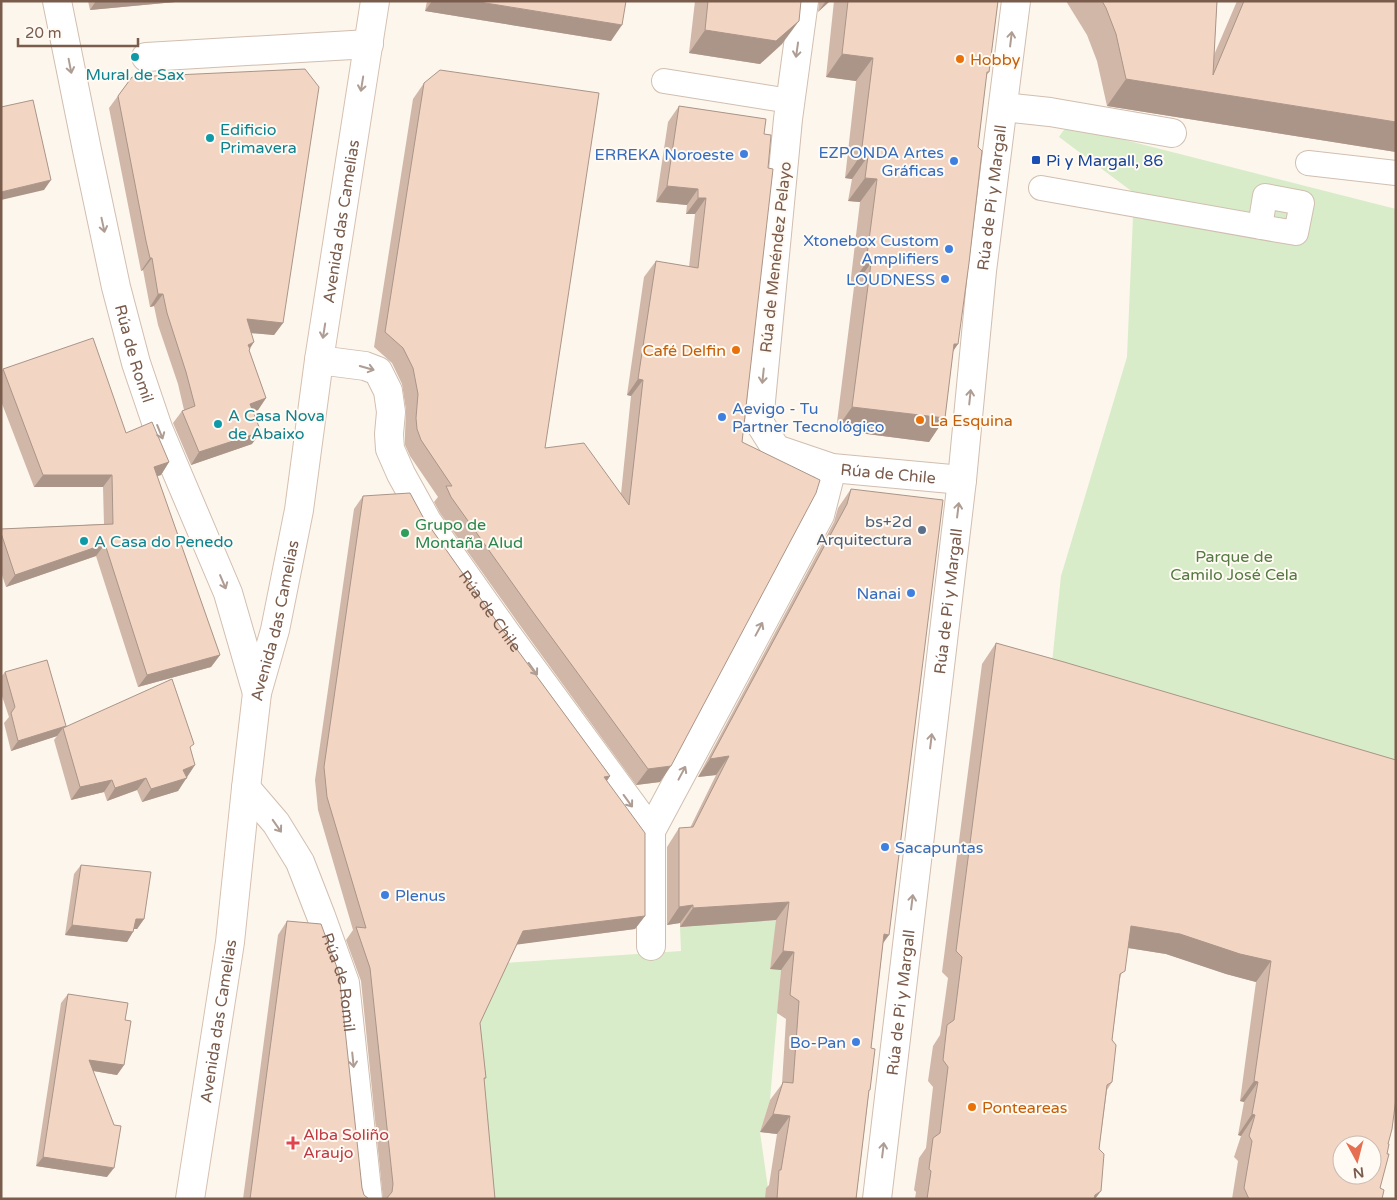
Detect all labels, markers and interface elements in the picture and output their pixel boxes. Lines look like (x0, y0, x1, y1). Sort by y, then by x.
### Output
scale bar (18, 15, 138, 47)
text: 20 m (25, 24, 62, 42)
one-way arrow (1006, 31, 1016, 47)
one-way arrow (792, 41, 802, 57)
place label: Hobby (970, 50, 1021, 70)
marker: Mural de Sax (129, 51, 141, 63)
marker: Hobby (954, 53, 966, 65)
one-way arrow (66, 58, 76, 74)
place label: Mural de Sax (85, 65, 185, 85)
one-way arrow (357, 76, 367, 92)
place label: Edificio Primavera (220, 120, 297, 158)
street label: Rúa de Pi y Margall (973, 124, 1011, 272)
marker: Edificio Primavera (204, 132, 216, 144)
street label: Avenida das Camelias (319, 138, 364, 305)
place label: EZPONDA Artes Gráficas (818, 143, 944, 181)
place label: ERREKA Noroeste (595, 145, 734, 165)
marker: ERREKA Noroeste (738, 148, 750, 160)
place label: Pi y Margall, 86 (1046, 151, 1163, 171)
marker: Pi y Margall, 86 (1030, 154, 1042, 166)
marker: EZPONDA Artes Gráficas (948, 155, 960, 167)
street label: Rúa de Menéndez Pelayo (756, 160, 796, 354)
one-way arrow (99, 217, 108, 233)
place label: Xtonebox Custom Amplifiers (803, 231, 939, 269)
marker: Xtonebox Custom Amplifiers (943, 243, 955, 255)
place label: LOUDNESS (846, 270, 935, 290)
marker: LOUDNESS (939, 273, 951, 285)
street label: Rúa de Romil (110, 302, 158, 405)
one-way arrow (319, 323, 329, 339)
place label: Café Delfin (643, 341, 726, 361)
marker: Café Delfin (730, 344, 742, 356)
one-way arrow (359, 364, 375, 373)
one-way arrow (758, 368, 768, 384)
one-way arrow (965, 389, 975, 405)
place label: Aevigo - Tu Partner Tecnológico (732, 399, 884, 437)
place label: A Casa Nova de Abaixo (228, 406, 325, 444)
marker: Aevigo - Tu Partner Tecnológico (716, 411, 728, 423)
place label: La Esquina (930, 411, 1013, 431)
marker: La Esquina (914, 414, 926, 426)
marker: A Casa Nova de Abaixo (212, 418, 224, 430)
one-way arrow (156, 424, 165, 439)
street label: Rúa de Chile (840, 460, 937, 489)
one-way arrow (953, 502, 963, 518)
place label: bs+2d Arquitectura (816, 512, 912, 550)
place label: Grupo de Montaña Alud (415, 515, 523, 553)
marker: bs+2d Arquitectura (916, 524, 928, 536)
marker: Grupo de Montaña Alud (399, 527, 411, 539)
street label: Rúa de Pi y Margall (930, 527, 967, 675)
place label: A Casa do Penedo (94, 532, 233, 552)
marker: A Casa do Penedo (78, 535, 90, 547)
street label: Avenida das Camelias (247, 538, 304, 702)
park label: Parque de Camilo José Cela (1170, 547, 1298, 585)
street label: Rúa de Chile (454, 567, 525, 656)
one-way arrow (219, 574, 229, 589)
place label: Nanai (856, 584, 901, 604)
marker: Nanai (905, 587, 917, 599)
one-way arrow (754, 623, 764, 637)
one-way arrow (528, 662, 538, 676)
one-way arrow (926, 733, 936, 749)
one-way arrow (677, 765, 687, 780)
one-way arrow (623, 793, 634, 807)
one-way arrow (272, 818, 282, 832)
place label: Sacapuntas (895, 838, 984, 858)
marker: Sacapuntas (879, 841, 891, 853)
place label: Plenus (395, 886, 446, 906)
marker: Plenus (379, 889, 391, 901)
one-way arrow (907, 894, 917, 910)
street label: Rúa de Pi y Margall (883, 928, 920, 1076)
street label: Rúa de Romil (317, 930, 359, 1033)
street label: Avenida das Camelias (196, 938, 241, 1105)
place label: Bo-Pan (790, 1033, 846, 1053)
marker: Bo-Pan (850, 1036, 862, 1048)
one-way arrow (349, 1052, 358, 1068)
place label: Ponteareas (982, 1098, 1067, 1118)
marker: Ponteareas (966, 1101, 978, 1113)
place label: Alba Soliño Araujo (303, 1125, 389, 1163)
north arrow (1332, 1135, 1382, 1185)
marker: Alba Soliño Araujo (287, 1137, 299, 1149)
one-way arrow (878, 1143, 888, 1159)
text: N (1352, 1163, 1365, 1182)

